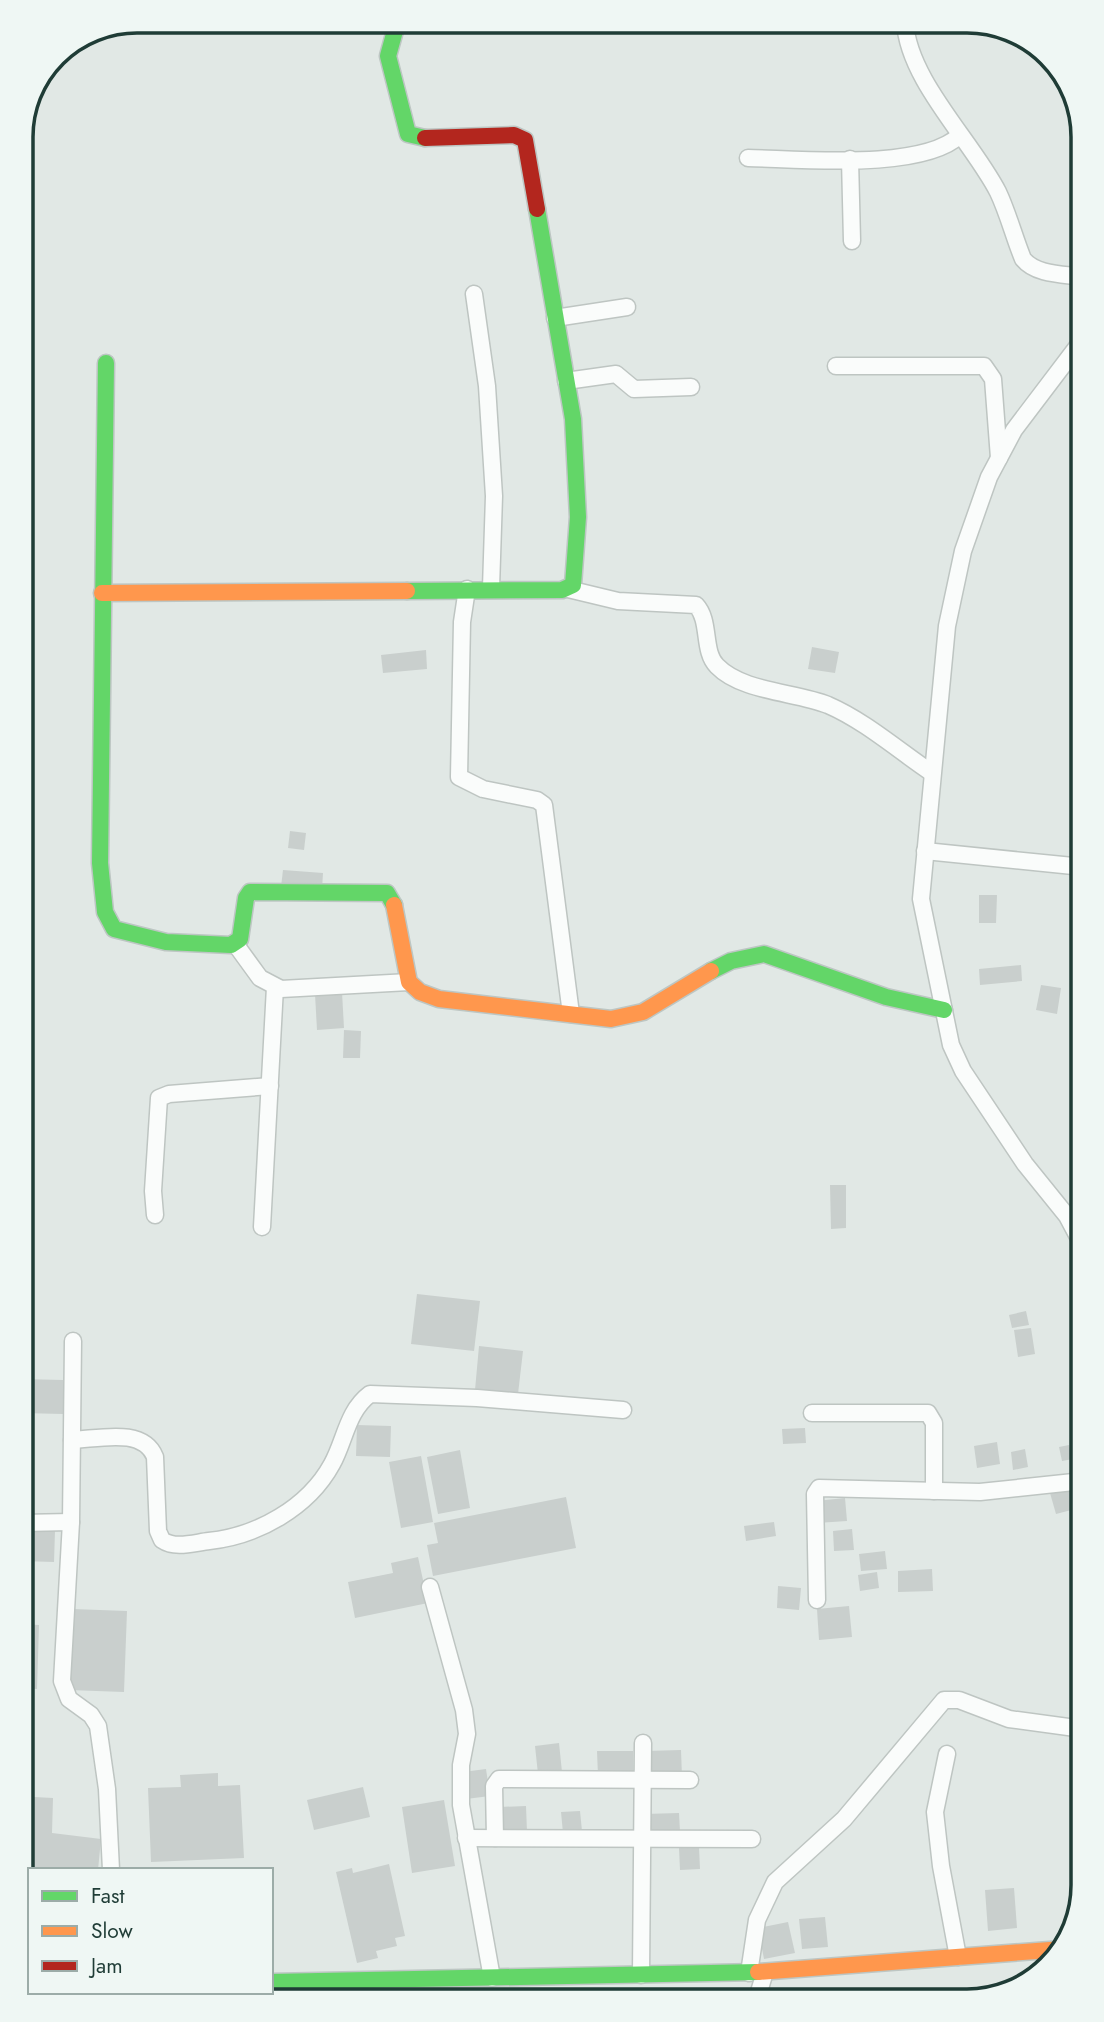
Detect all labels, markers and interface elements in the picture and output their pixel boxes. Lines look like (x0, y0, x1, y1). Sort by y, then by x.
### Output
legend (28, 1868, 273, 1994)
text: Fast (91, 1881, 124, 1911)
text: Slow (91, 1916, 133, 1946)
text: Jam (88, 1951, 123, 1981)

